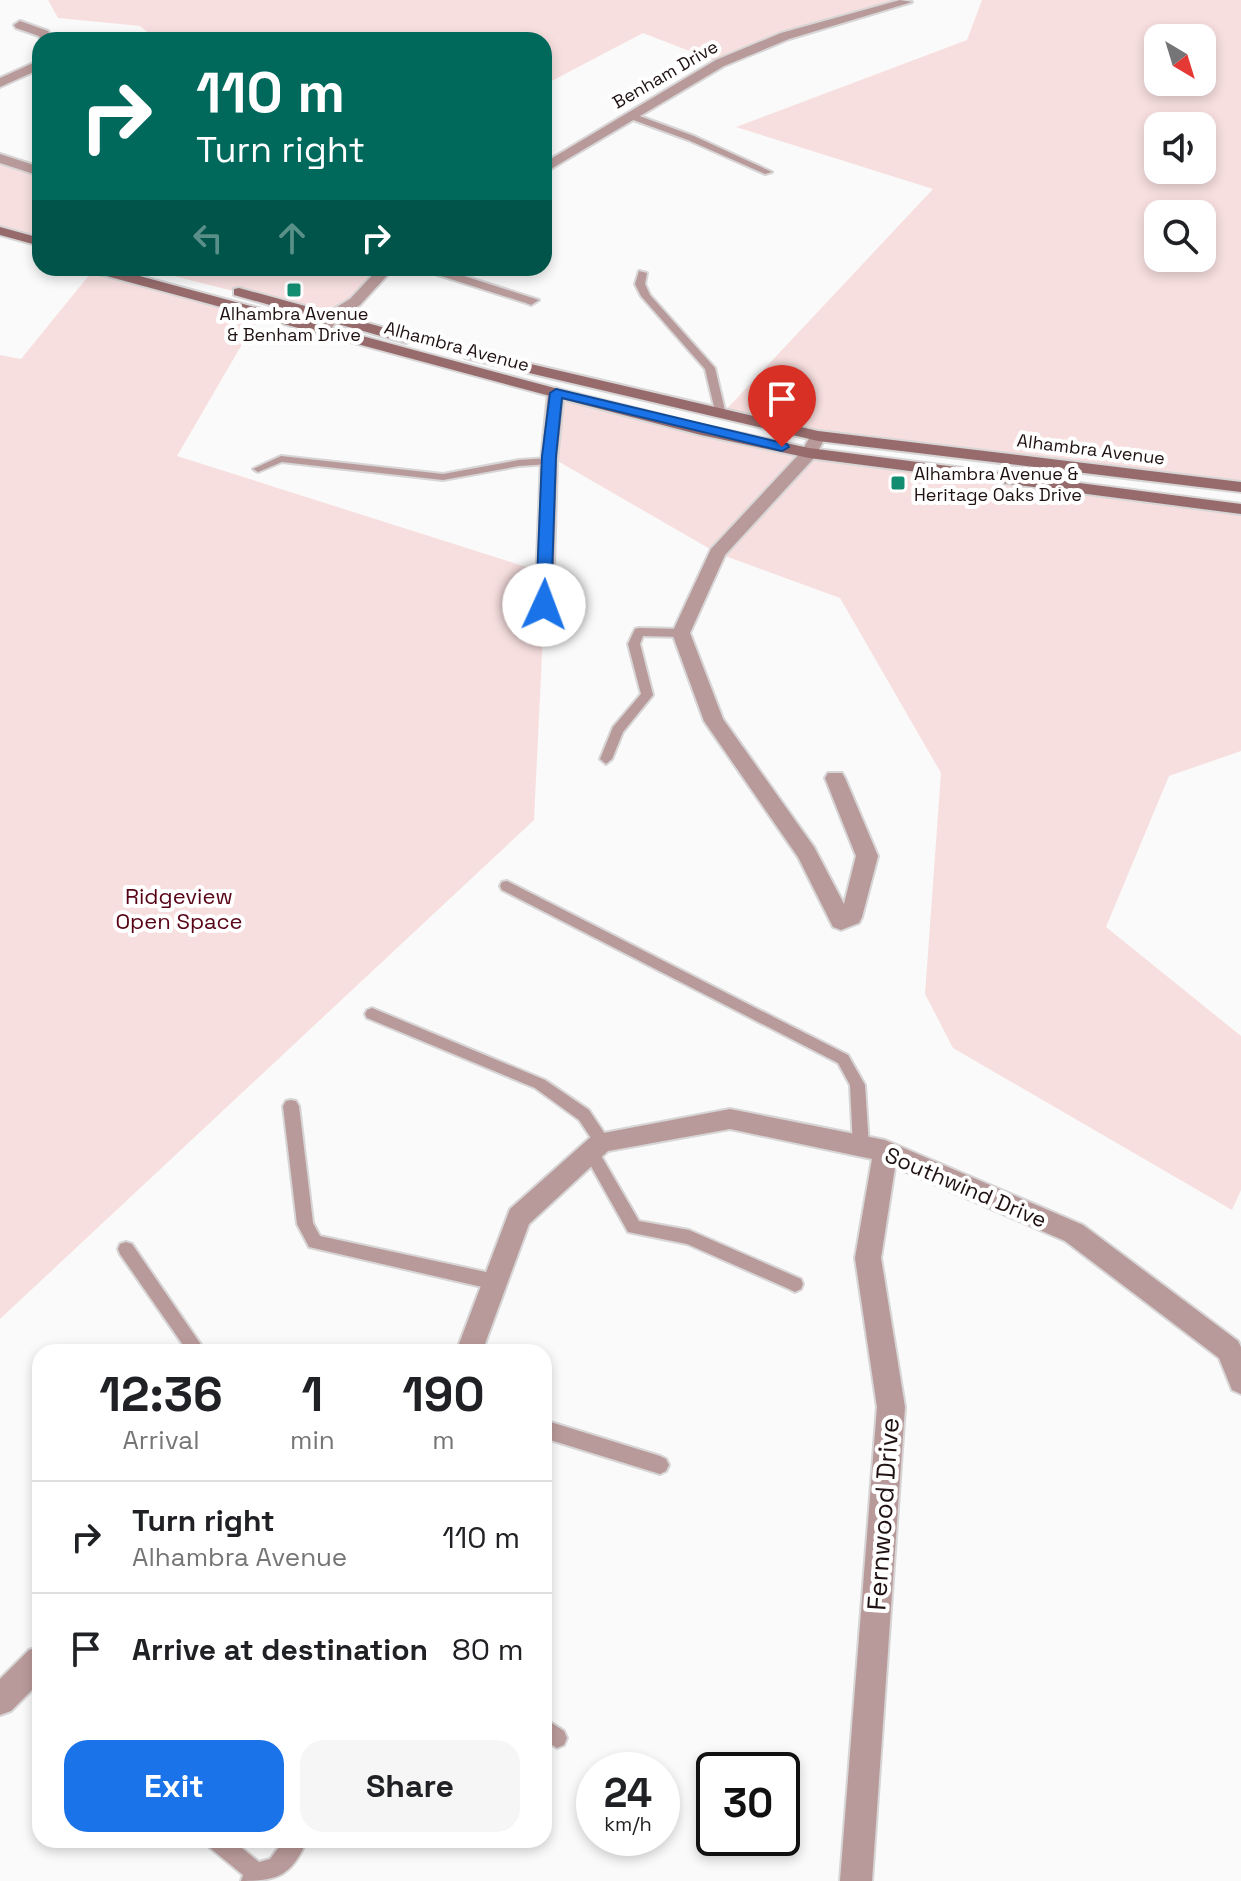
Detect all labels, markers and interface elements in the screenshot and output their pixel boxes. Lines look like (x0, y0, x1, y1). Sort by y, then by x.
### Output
north arrow (1144, 24, 1216, 96)
map controls (1144, 24, 1216, 272)
street label: Benham Drive (608, 34, 722, 114)
text: 110 m (196, 57, 345, 128)
icon: right (64, 64, 168, 168)
button: sound (1144, 112, 1216, 184)
text: Turn right (196, 127, 365, 173)
button: search (1144, 200, 1216, 272)
icon: left (186, 216, 230, 260)
icon: ahead (270, 216, 314, 260)
icon: right (354, 216, 398, 260)
marker: Alhambra Avenue & Benham Drive (285, 281, 303, 299)
place label: Alhambra Avenue & Benham Drive (220, 302, 369, 346)
street label: Alhambra Avenue (382, 316, 532, 376)
pin (748, 365, 816, 447)
icon: arrive (760, 377, 804, 421)
street label: Alhambra Avenue (1016, 429, 1166, 469)
place label: Alhambra Avenue & Heritage Oaks Drive (914, 462, 1082, 506)
marker: Alhambra Avenue & Heritage Oaks Drive (889, 474, 907, 492)
position arrow (502, 563, 586, 647)
park label: Ridgeview Open Space (115, 882, 243, 935)
street label: Southwind Drive (881, 1140, 1051, 1234)
text: 12:36 (99, 1364, 223, 1425)
text: 1 (302, 1364, 323, 1425)
text: 190 (402, 1364, 485, 1425)
street label: Fernwood Drive (859, 1416, 907, 1612)
text: Arrival (122, 1423, 200, 1457)
text: min (290, 1423, 335, 1457)
text: m (432, 1423, 455, 1457)
text: Turn right (132, 1501, 275, 1540)
icon: right (64, 1515, 108, 1559)
text: 110 m (442, 1518, 520, 1557)
text: Alhambra Avenue (132, 1540, 347, 1574)
icon: arrive (64, 1627, 108, 1671)
text: Arrive at destination (132, 1630, 428, 1669)
text: 80 m (452, 1630, 523, 1669)
button: Exit (64, 1740, 284, 1832)
button: Share (300, 1740, 520, 1832)
speed limit sign: 30 (696, 1752, 800, 1856)
text: 24 (604, 1768, 652, 1819)
text: km/h (604, 1811, 652, 1837)

